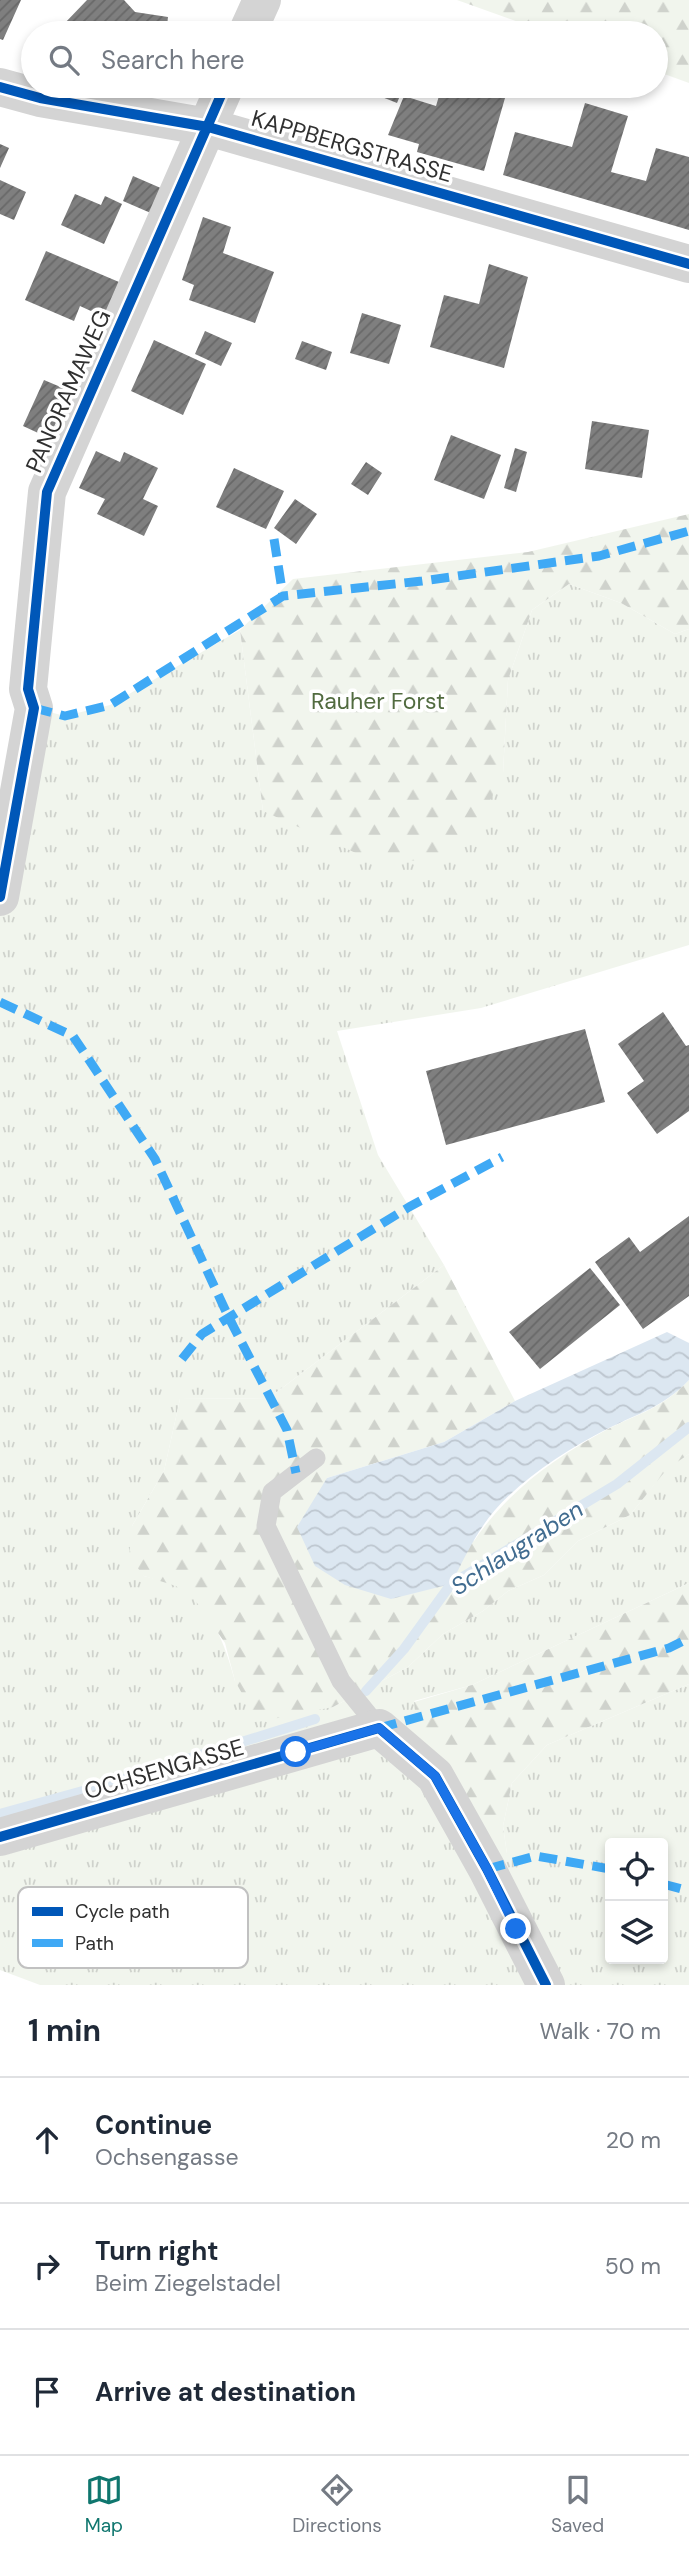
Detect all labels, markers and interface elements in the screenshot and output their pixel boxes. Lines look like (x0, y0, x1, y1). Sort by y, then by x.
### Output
search box (21, 21, 668, 98)
icon: search (45, 41, 83, 79)
text: Search here (101, 43, 244, 77)
street label: KAPPBERGSTRASSE (248, 103, 456, 189)
street label: PANORAMAWEG (19, 305, 117, 477)
park label: Rauher Forst (311, 686, 445, 716)
water label: Schlaugraben (445, 1493, 589, 1602)
street label: OCHSENGASSE (81, 1732, 247, 1806)
route start (280, 1736, 311, 1767)
map controls (605, 1838, 668, 1964)
button: locate (605, 1838, 668, 1901)
legend (18, 1887, 248, 1968)
text: Cycle path (75, 1899, 170, 1924)
button: layers (605, 1901, 668, 1964)
route end (500, 1913, 531, 1944)
text: Path (75, 1931, 114, 1956)
text: 1 min (28, 2011, 101, 2050)
text: Walk · 70 m (540, 2016, 661, 2046)
text: Continue (95, 2108, 212, 2142)
icon: ahead (28, 2121, 66, 2159)
text: 20 m (606, 2125, 661, 2155)
text: Ochsengasse (95, 2142, 239, 2172)
text: Turn right (95, 2234, 219, 2268)
icon: right (28, 2247, 66, 2285)
text: 50 m (605, 2251, 661, 2281)
text: Beim Ziegelstadel (95, 2268, 281, 2298)
icon: arrive (28, 2373, 66, 2411)
text: Arrive at destination (95, 2375, 356, 2409)
tab: Map (85, 2471, 123, 2538)
tab: Directions (292, 2471, 382, 2538)
tab: Saved (551, 2471, 604, 2538)

